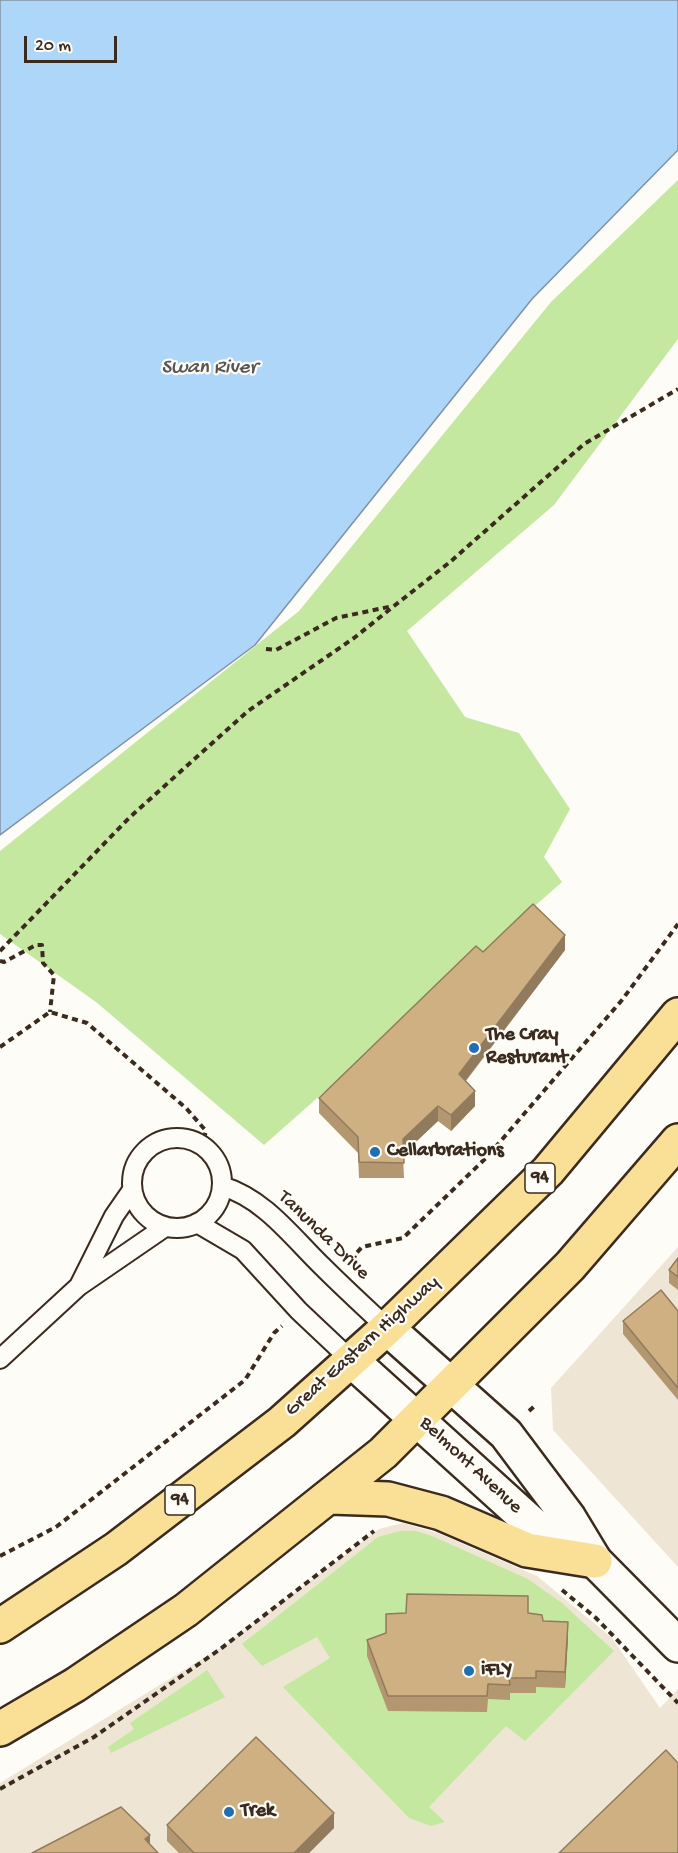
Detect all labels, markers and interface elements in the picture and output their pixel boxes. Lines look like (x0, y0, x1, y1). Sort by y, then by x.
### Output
scale bar (27, 24, 120, 62)
text: 20 m (35, 36, 71, 57)
water label: Swan River (161, 356, 257, 382)
place label: The Cray Resturant (486, 1024, 568, 1071)
marker: The Cray Resturant (467, 1041, 481, 1055)
place label: Cellarbrations (387, 1140, 504, 1164)
marker: Cellarbrations (368, 1145, 382, 1159)
road number: 94 (525, 1163, 555, 1193)
street label: Tanunda Drive (272, 1186, 374, 1286)
street label: Great Eastern Highway (281, 1271, 445, 1423)
street label: Belmont Avenue (414, 1412, 526, 1520)
road number: 94 (165, 1485, 195, 1515)
place label: iFLY (481, 1659, 512, 1683)
marker: iFLY (462, 1664, 476, 1678)
place label: Trek (241, 1800, 275, 1824)
marker: Trek (222, 1805, 236, 1819)

